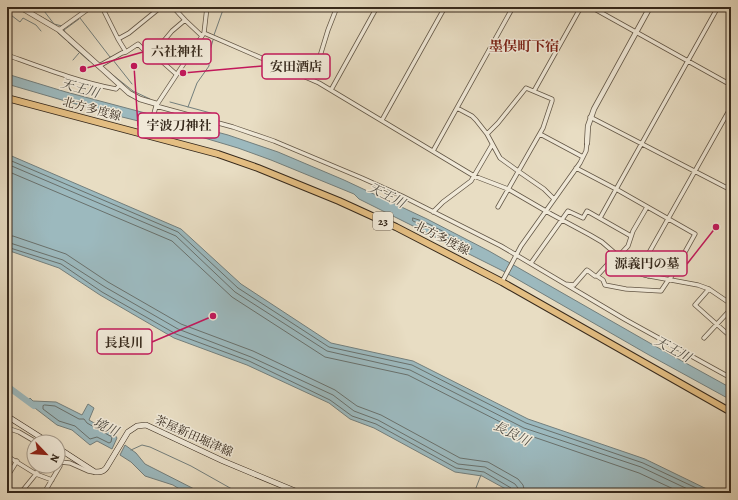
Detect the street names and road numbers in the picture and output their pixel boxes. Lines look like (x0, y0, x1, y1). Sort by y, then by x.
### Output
street label: 北方多度線 (61, 94, 123, 124)
road number: 23 (373, 212, 393, 230)
street label: 北方多度線 (412, 217, 472, 259)
street label: 茶屋新田堀津線 (152, 412, 236, 460)

